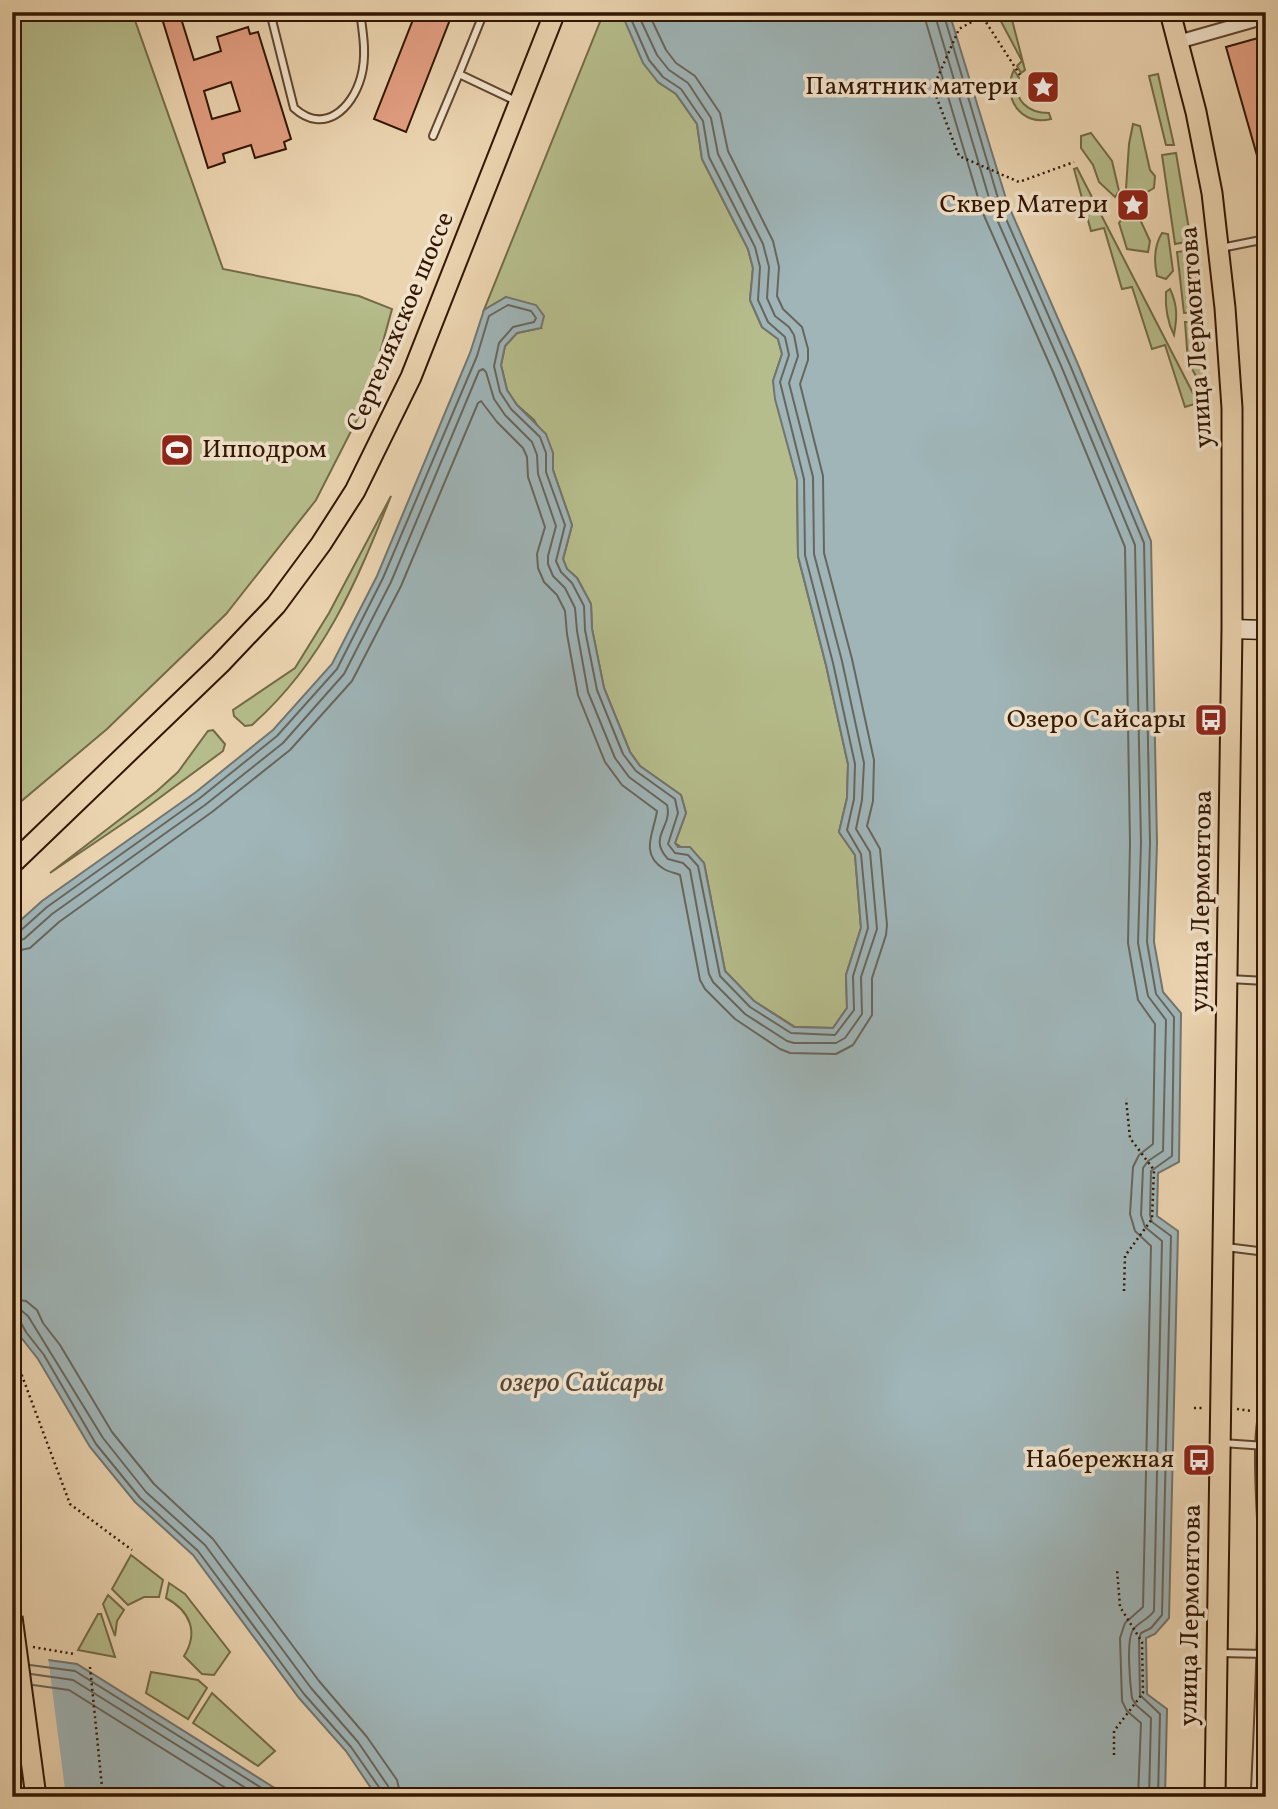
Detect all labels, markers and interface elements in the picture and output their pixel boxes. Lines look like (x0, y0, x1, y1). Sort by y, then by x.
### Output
place icon: Памятник матери (1024, 68, 1062, 106)
place label: Памятник матери (805, 69, 1018, 105)
place icon: Сквер Матери (1114, 186, 1152, 224)
place label: Сквер Матери (939, 187, 1108, 223)
street label: Сергеляхское шоссе (338, 206, 464, 438)
street label: улица Лермонтова (1171, 225, 1223, 449)
sports icon: Ипподром (158, 431, 196, 469)
place label: Ипподром (202, 432, 327, 468)
bus stop icon: Озеро Сайсары (1192, 701, 1230, 739)
place label: Озеро Сайсары (1007, 702, 1186, 738)
street label: улица Лермонтова (1182, 790, 1222, 1012)
water label: озеро Сайсары (500, 1364, 664, 1403)
bus stop icon: Набережная (1180, 1441, 1218, 1479)
place label: Набережная (1025, 1442, 1174, 1478)
street label: улица Лермонтова (1171, 1504, 1211, 1726)

